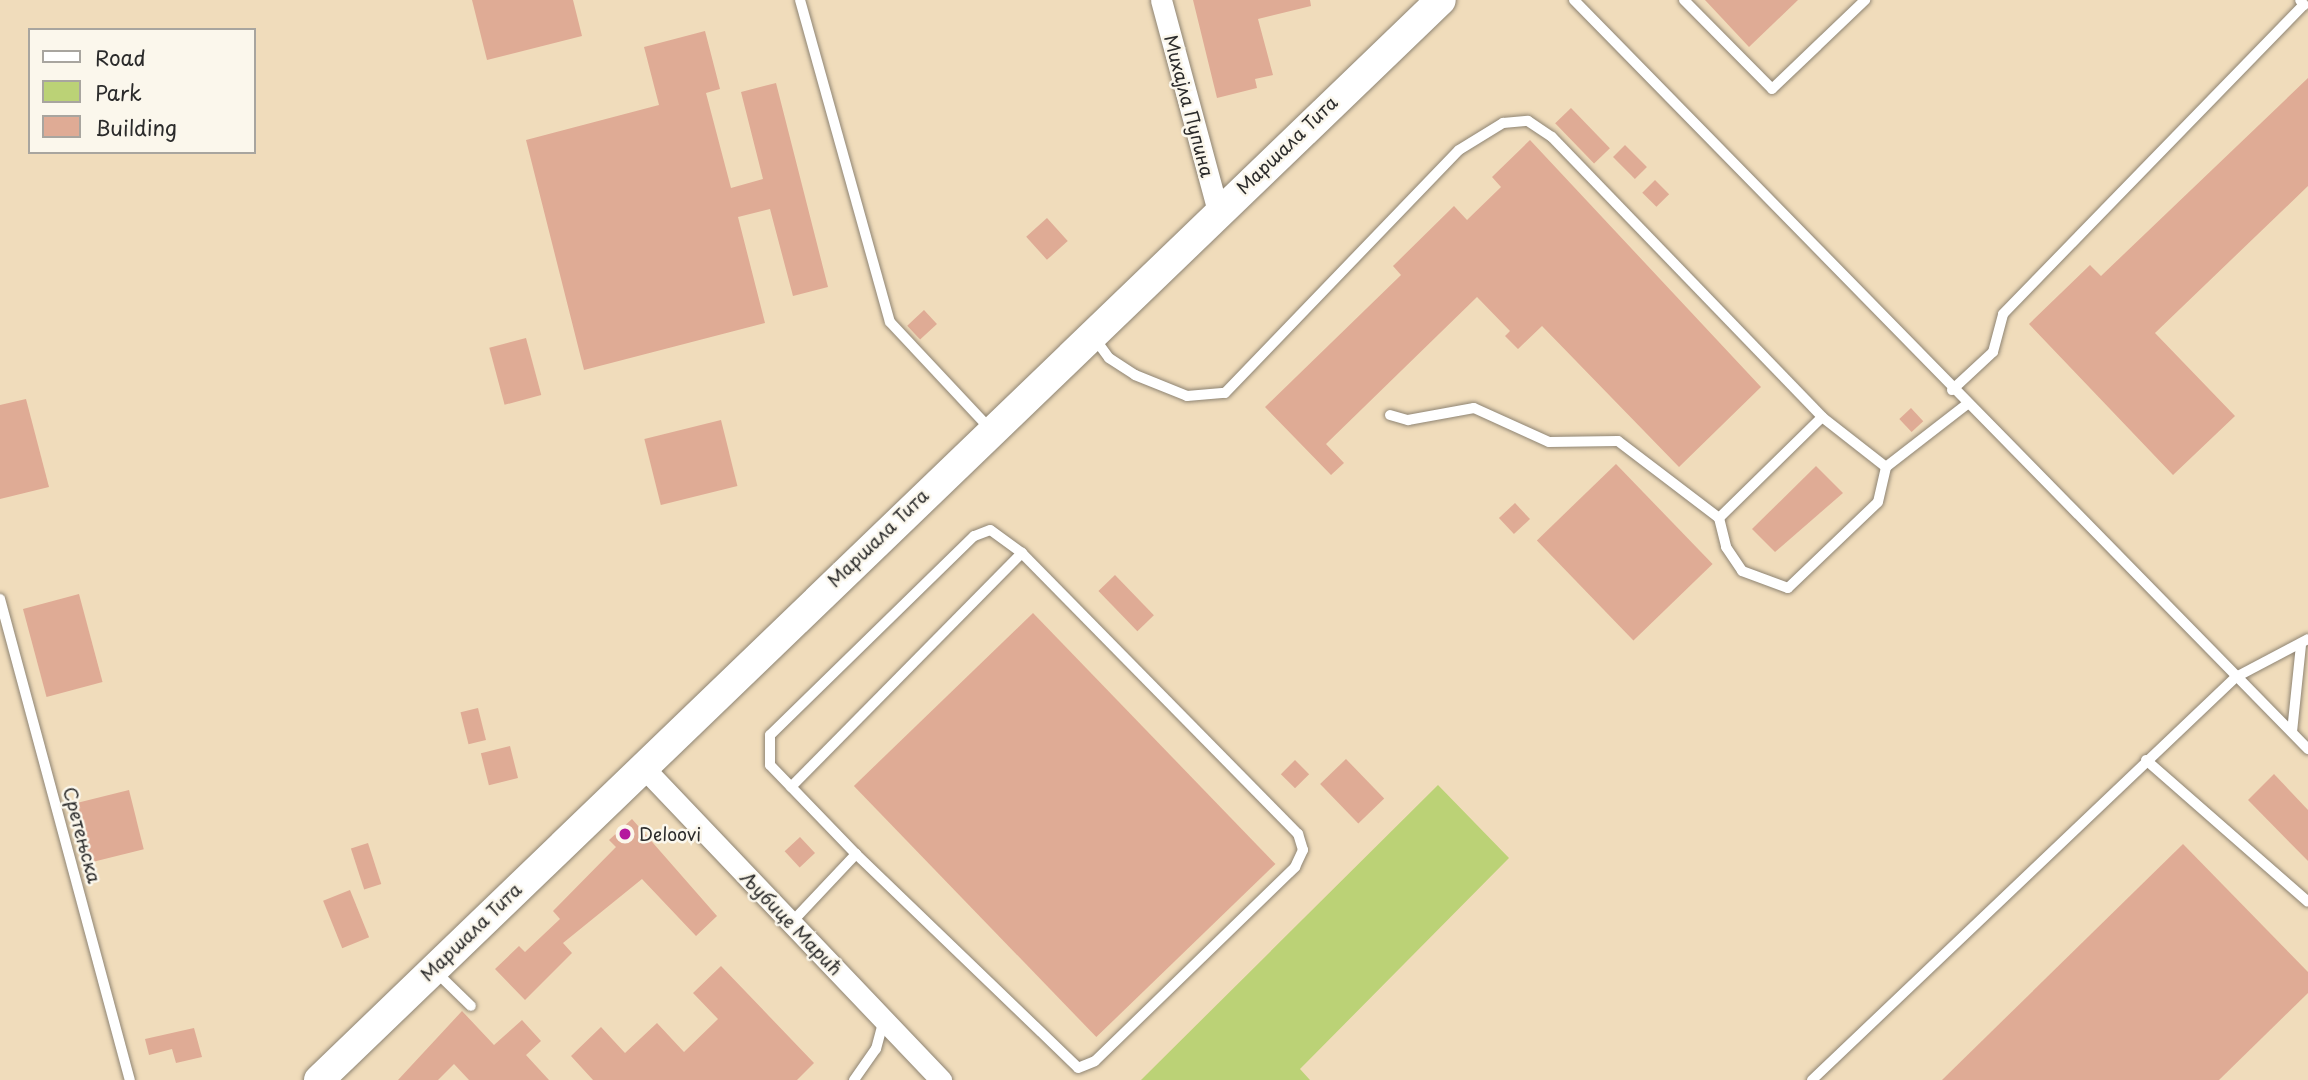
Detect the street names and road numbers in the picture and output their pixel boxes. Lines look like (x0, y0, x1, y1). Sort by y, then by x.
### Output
street label: Михајла Пупина (1160, 32, 1218, 180)
street label: Маршала Тита (1232, 91, 1342, 199)
street label: Маршала Тита (823, 484, 933, 592)
street label: Сретењска (59, 785, 105, 885)
street label: Љубице Марић (735, 866, 847, 980)
street label: Маршала Тита (416, 878, 526, 986)

